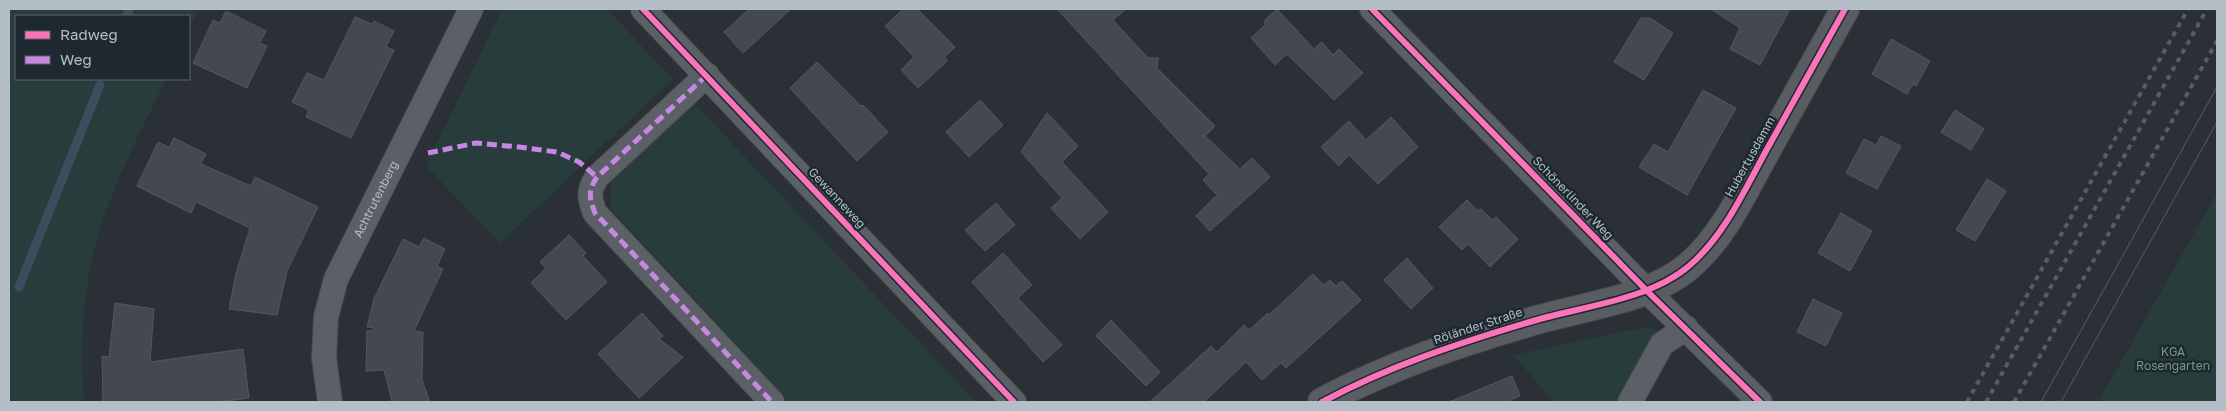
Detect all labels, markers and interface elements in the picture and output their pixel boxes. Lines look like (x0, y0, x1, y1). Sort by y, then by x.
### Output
legend (15, 15, 190, 80)
text: Radweg (60, 25, 118, 43)
text: Weg (60, 50, 92, 68)
street label: Hubertusdamm (1721, 114, 1778, 200)
street label: Schönerlinder Weg (1530, 153, 1617, 242)
street label: Achtrutenberg (350, 158, 401, 240)
street label: Gewanneweg (806, 164, 869, 231)
street label: Röländer Straße (1431, 304, 1524, 347)
park label: KGA Rosengarten (2136, 344, 2210, 373)

